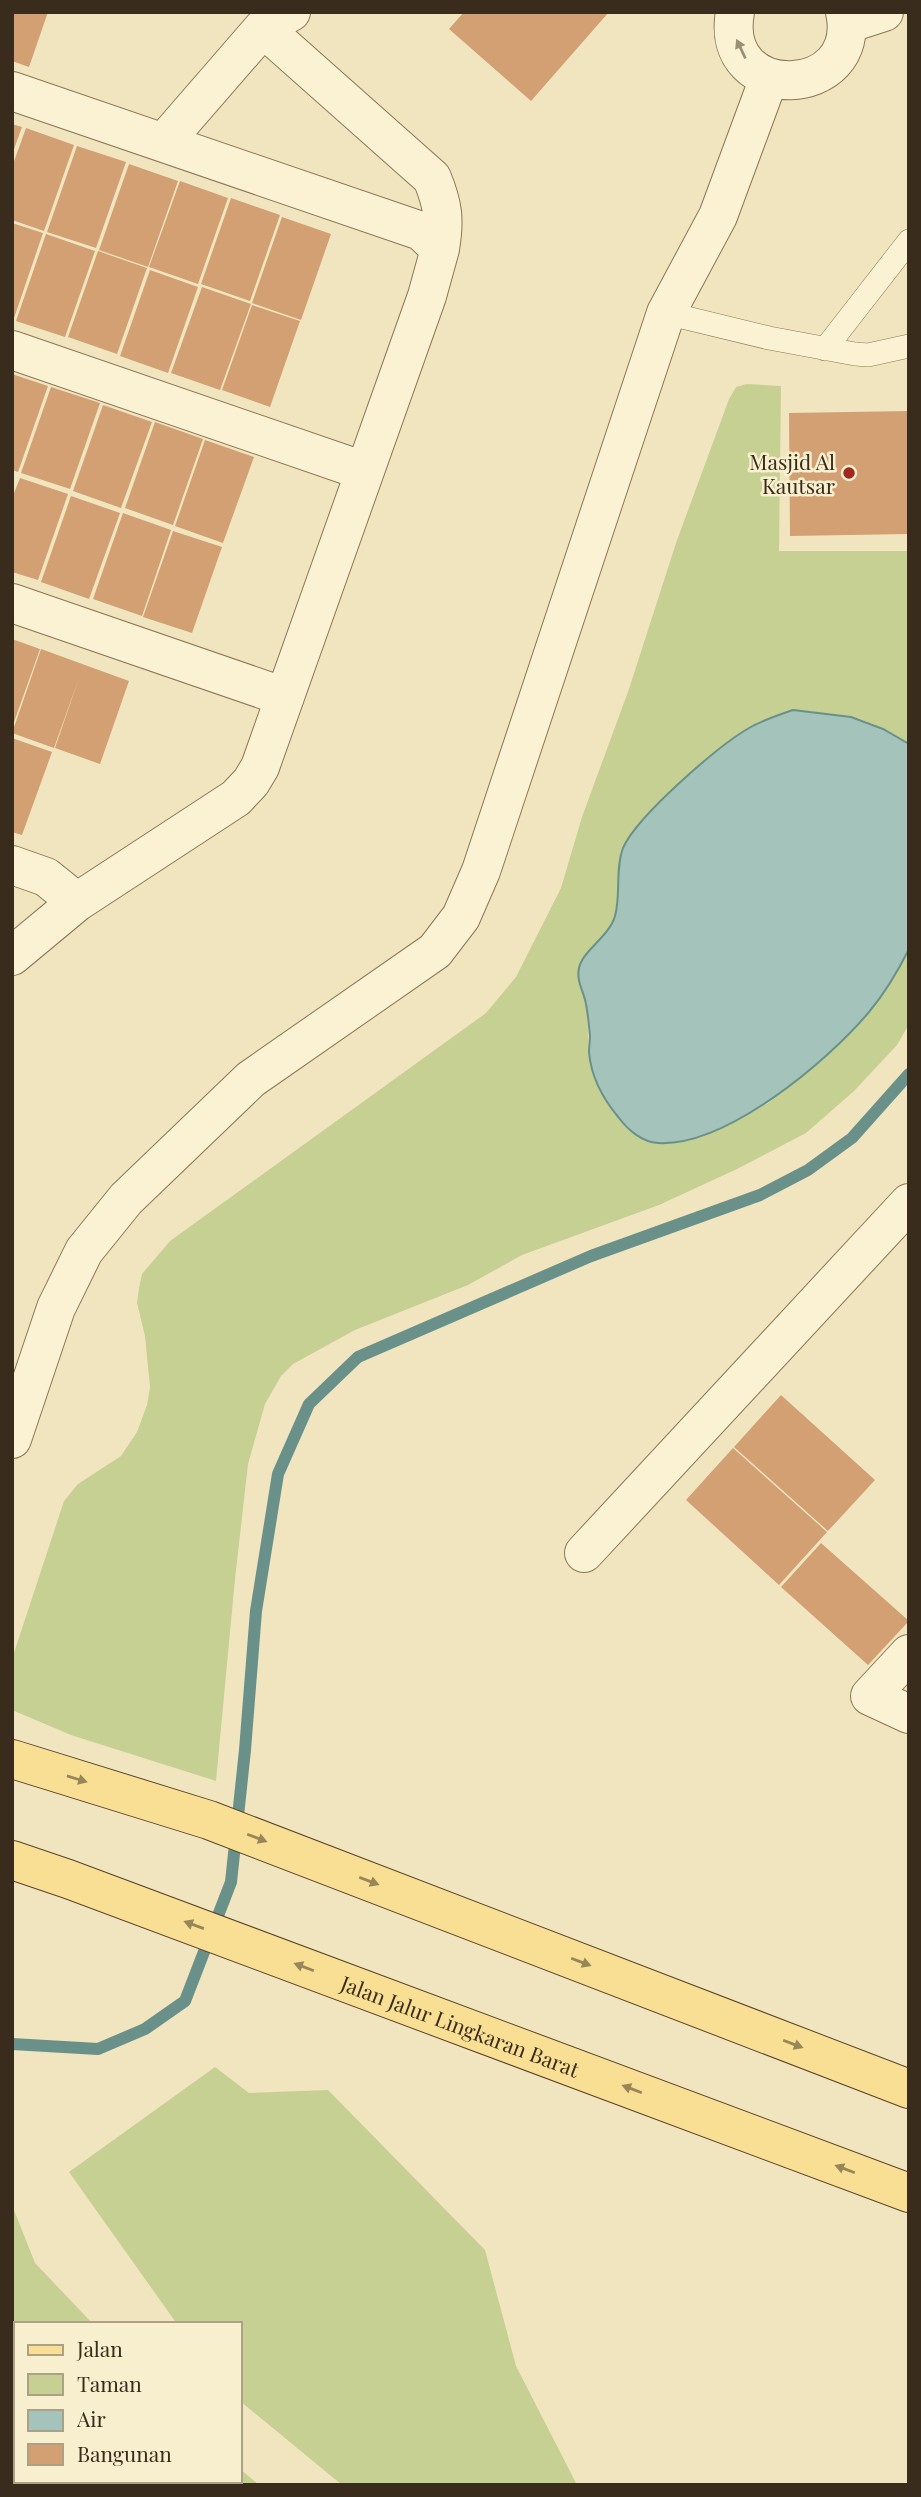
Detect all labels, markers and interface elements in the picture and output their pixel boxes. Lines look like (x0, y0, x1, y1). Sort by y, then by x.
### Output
one-way arrow (735, 39, 746, 59)
place label: Masjid Al Kautsar (749, 447, 836, 499)
marker: Masjid Al Kautsar (841, 465, 857, 481)
one-way arrow (67, 1774, 88, 1784)
one-way arrow (247, 1833, 268, 1844)
one-way arrow (358, 1876, 379, 1887)
one-way arrow (183, 1920, 204, 1931)
one-way arrow (571, 1957, 592, 1968)
one-way arrow (293, 1961, 314, 1972)
street label: Jalan Jalur Lingkaran Barat (336, 1968, 584, 2083)
one-way arrow (783, 2039, 804, 2050)
one-way arrow (621, 2084, 642, 2095)
one-way arrow (834, 2163, 855, 2174)
legend (14, 2322, 242, 2483)
text: Jalan (76, 2334, 123, 2362)
text: Taman (77, 2369, 142, 2397)
text: Air (76, 2404, 106, 2432)
text: Bangunan (77, 2439, 172, 2467)

